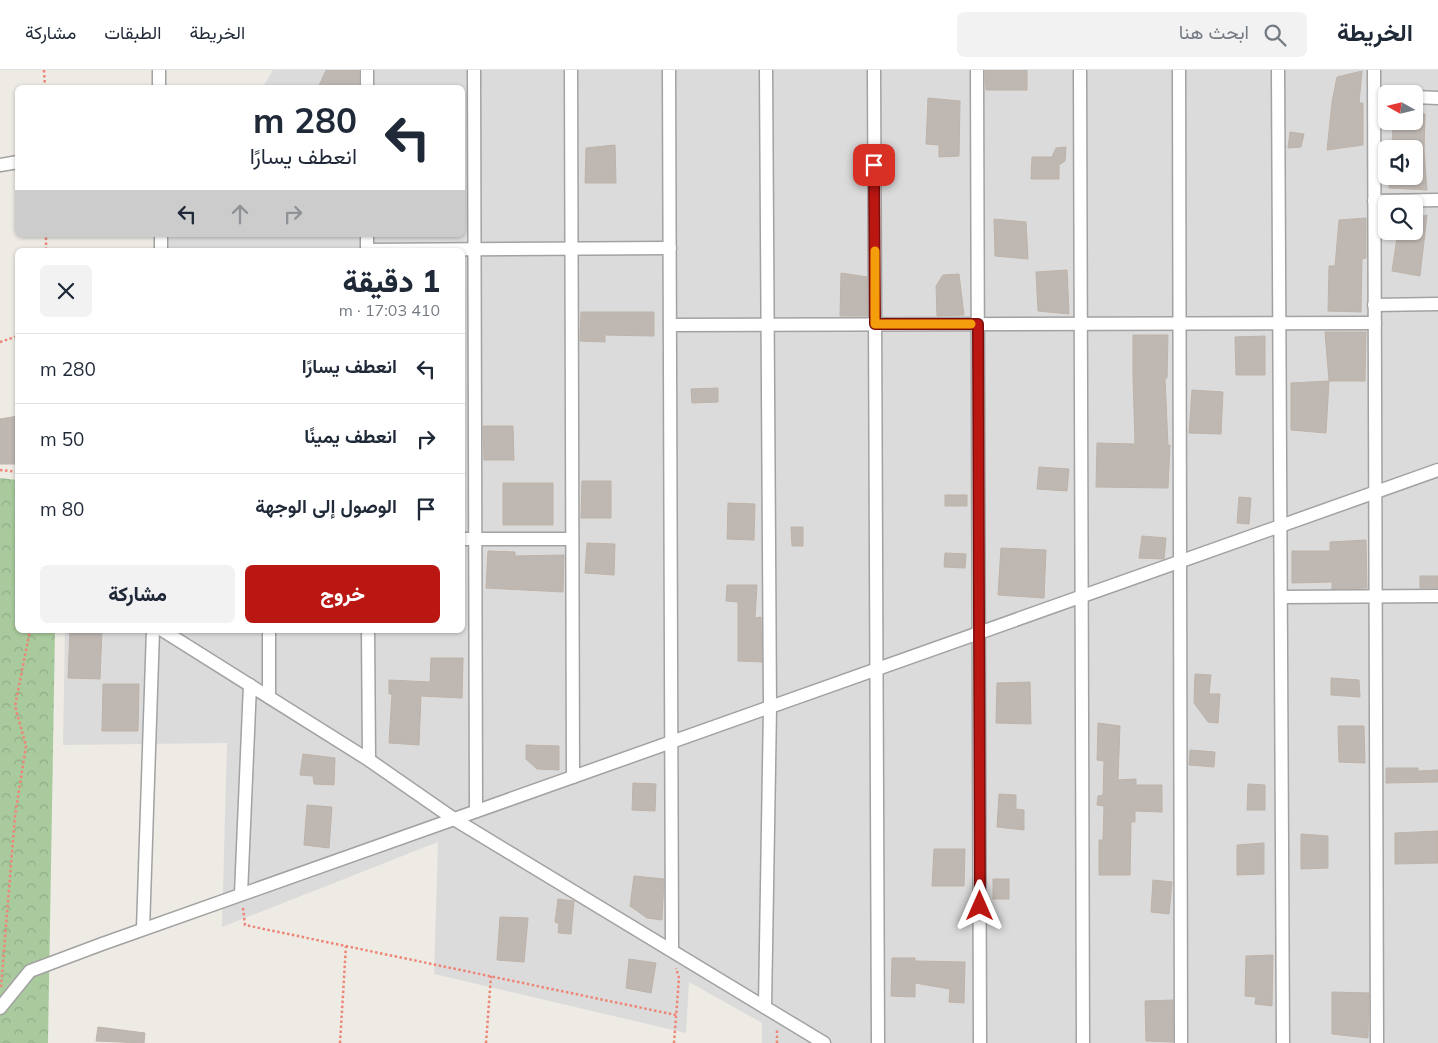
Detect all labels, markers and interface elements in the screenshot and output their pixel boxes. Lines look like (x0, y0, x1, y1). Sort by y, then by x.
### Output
search box (957, 12, 1307, 57)
text: الخريطة (1337, 17, 1413, 47)
text: ابحث هنا (1179, 20, 1249, 44)
text: مشاركة (25, 21, 76, 44)
text: الطبقات (104, 21, 161, 44)
text: الخريطة (189, 21, 245, 44)
icon: search (1261, 21, 1289, 49)
north arrow (1378, 85, 1422, 130)
map controls (1378, 85, 1423, 240)
text: 280 m (253, 98, 357, 142)
icon: left (375, 105, 440, 170)
button: sound (1378, 140, 1423, 185)
text: انعطف يسارًا (250, 142, 357, 170)
pin (853, 144, 895, 186)
icon: arrive (860, 151, 888, 179)
button: search (1378, 195, 1423, 240)
icon: left (173, 200, 201, 228)
icon: ahead (226, 200, 254, 228)
icon: right (279, 200, 307, 228)
text: 1 دقيقة (342, 262, 440, 300)
button: close (40, 265, 92, 317)
text: 410 m · 17:03 (339, 300, 440, 320)
text: انعطف يسارًا (302, 354, 397, 378)
icon: left (412, 355, 440, 383)
text: 280 m (40, 357, 96, 381)
text: انعطف يمينًا (304, 424, 397, 448)
icon: right (412, 425, 440, 453)
text: 50 m (40, 427, 84, 451)
text: الوصول إلى الوجهة (255, 494, 397, 518)
icon: arrive (412, 495, 440, 523)
text: 80 m (40, 497, 84, 521)
button: مشاركة (40, 565, 235, 623)
button: خروج (245, 565, 440, 623)
position arrow (953, 879, 1005, 931)

